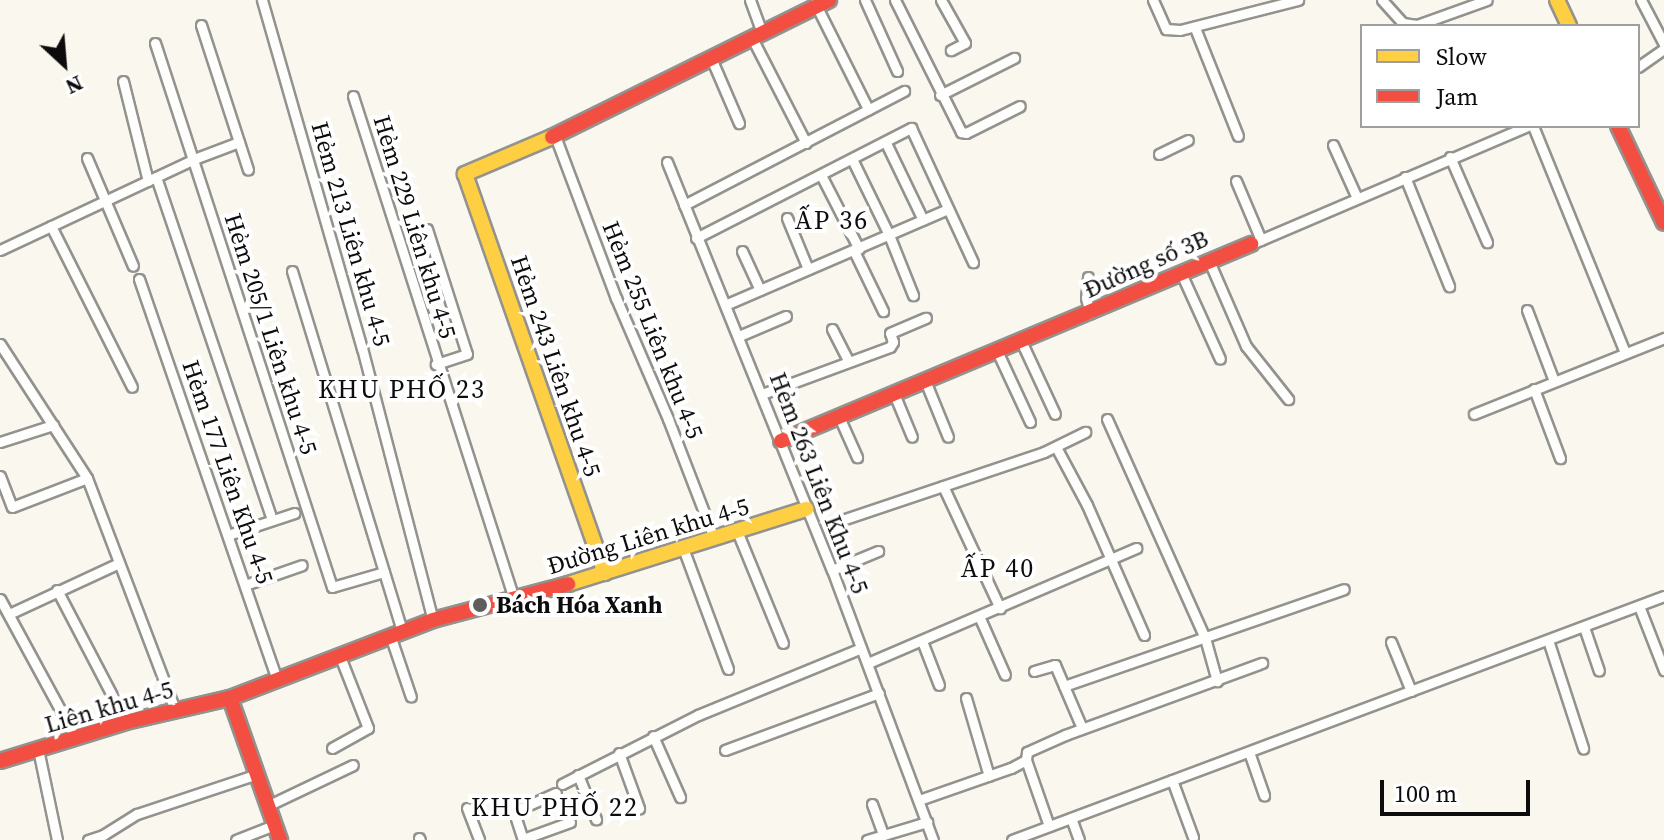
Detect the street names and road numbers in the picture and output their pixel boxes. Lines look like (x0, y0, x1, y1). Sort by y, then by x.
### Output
street label: Hẻm 229 Liên khu 4-5 (367, 112, 463, 342)
street label: Hẻm 213 Liên khu 4-5 (305, 119, 397, 349)
street label: Hẻm 205/1 Liên khu 4-5 (218, 210, 324, 458)
street label: Hẻm 255 Liên khu 4-5 (596, 217, 710, 443)
street label: Đường số 3B (1079, 224, 1213, 304)
street label: Hẻm 243 Liên khu 4-5 (505, 252, 607, 480)
street label: Hẻm 177 Liên Khu 4-5 (176, 356, 280, 588)
street label: Hẻm 263 Liên Khu 4-5 (764, 368, 874, 598)
street label: Đường Liên khu 4-5 (544, 492, 752, 580)
street label: Liên khu 4-5 (41, 675, 177, 739)

